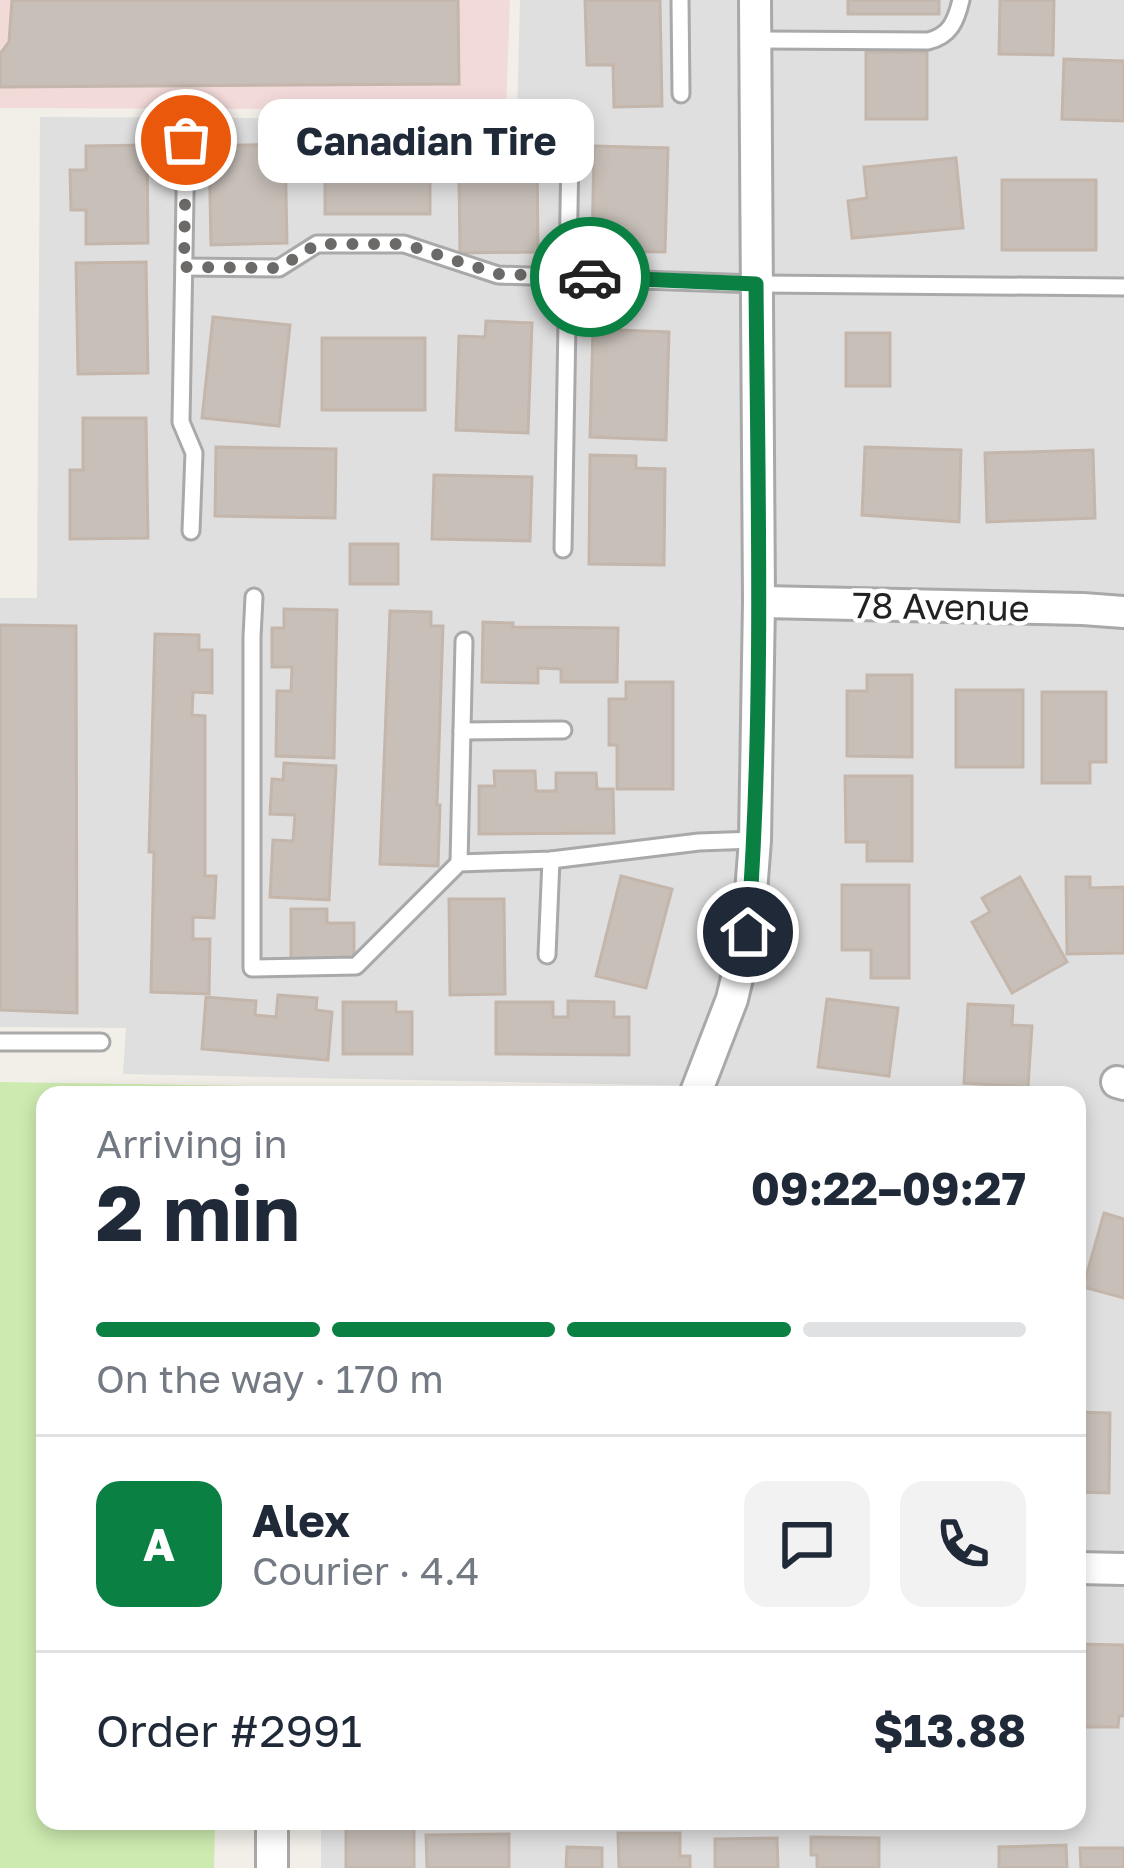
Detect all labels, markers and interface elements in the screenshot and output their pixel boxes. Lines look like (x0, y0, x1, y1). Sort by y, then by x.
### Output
pin (135, 89, 237, 191)
callout: Canadian Tire (258, 98, 594, 182)
icon: bag (153, 107, 219, 173)
text: Canadian Tire (296, 117, 556, 164)
courier (530, 217, 650, 337)
icon: car (557, 244, 623, 310)
street label: 78 Avenue (852, 583, 1030, 629)
pin (697, 881, 799, 983)
icon: home (715, 899, 781, 965)
text: Arriving in (96, 1120, 287, 1167)
text: 09:22–09:27 (751, 1161, 1026, 1215)
text: 2 min (96, 1165, 300, 1258)
text: On the way · 170 m (96, 1355, 444, 1402)
button: chat (744, 1481, 870, 1607)
button: phone (900, 1481, 1026, 1607)
text: Alex (252, 1493, 350, 1547)
text: A (143, 1517, 175, 1571)
text: Courier · 4.4 (252, 1547, 480, 1594)
text: Order #2991 (96, 1703, 362, 1757)
text: $13.88 (873, 1703, 1026, 1757)

